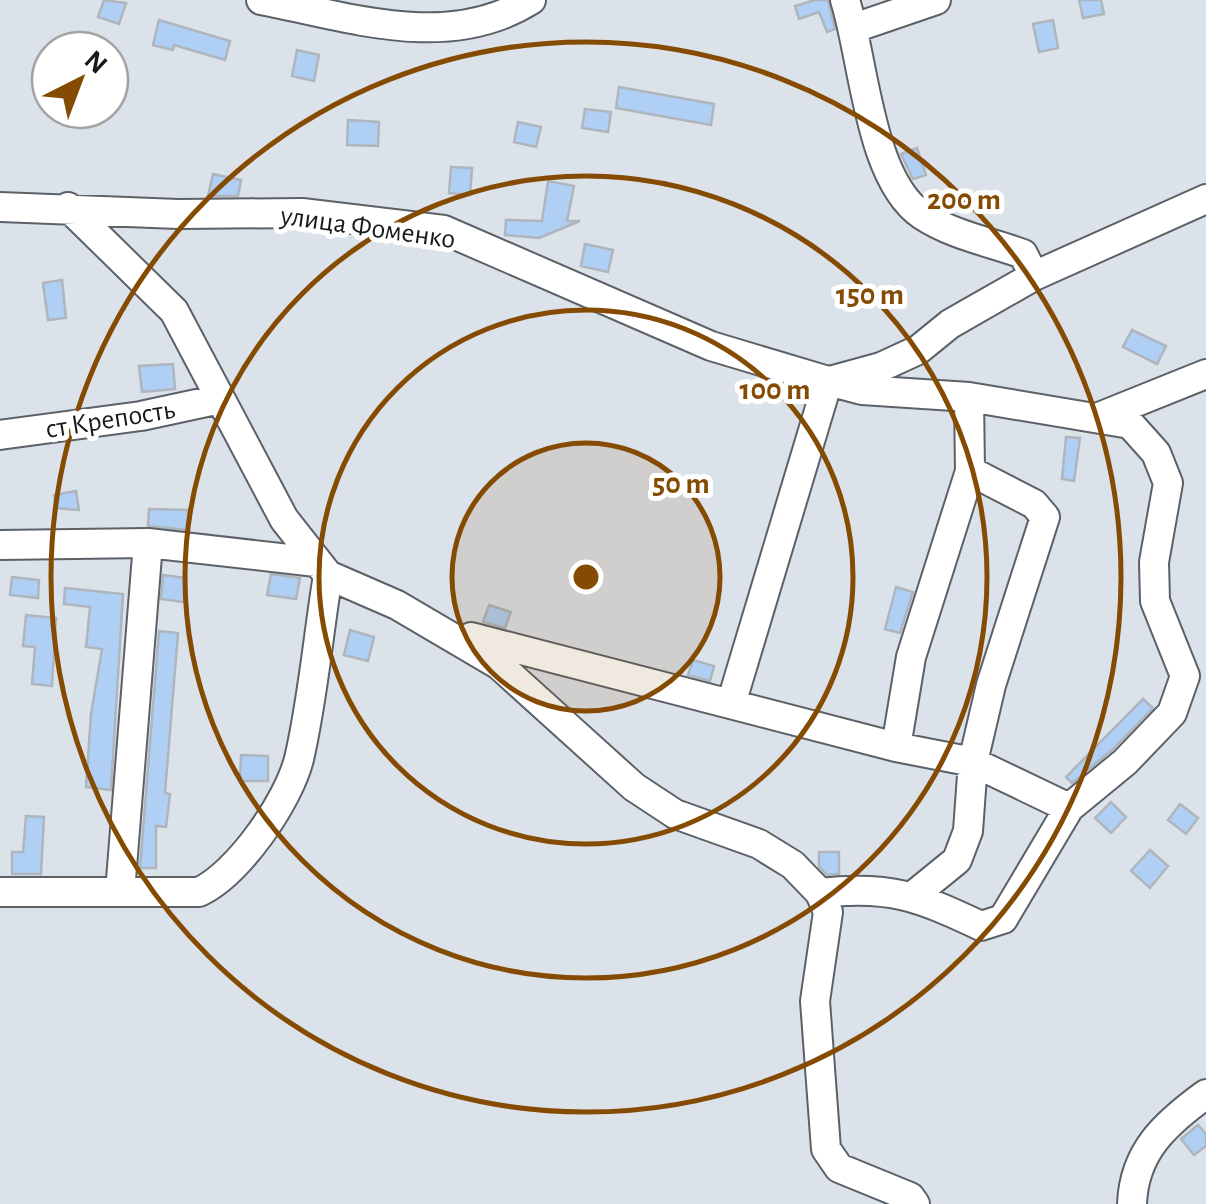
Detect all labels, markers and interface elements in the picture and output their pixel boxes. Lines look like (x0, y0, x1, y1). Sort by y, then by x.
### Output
north arrow (30, 30, 130, 130)
text: N (79, 46, 112, 80)
text: 200 m (927, 185, 1001, 215)
street label: улица Фоменко (278, 202, 457, 254)
text: 150 m (836, 280, 904, 310)
text: 100 m (740, 375, 810, 405)
street label: ст Крепость (44, 396, 177, 444)
text: 50 m (652, 469, 710, 499)
centre of rings (568, 559, 604, 595)

